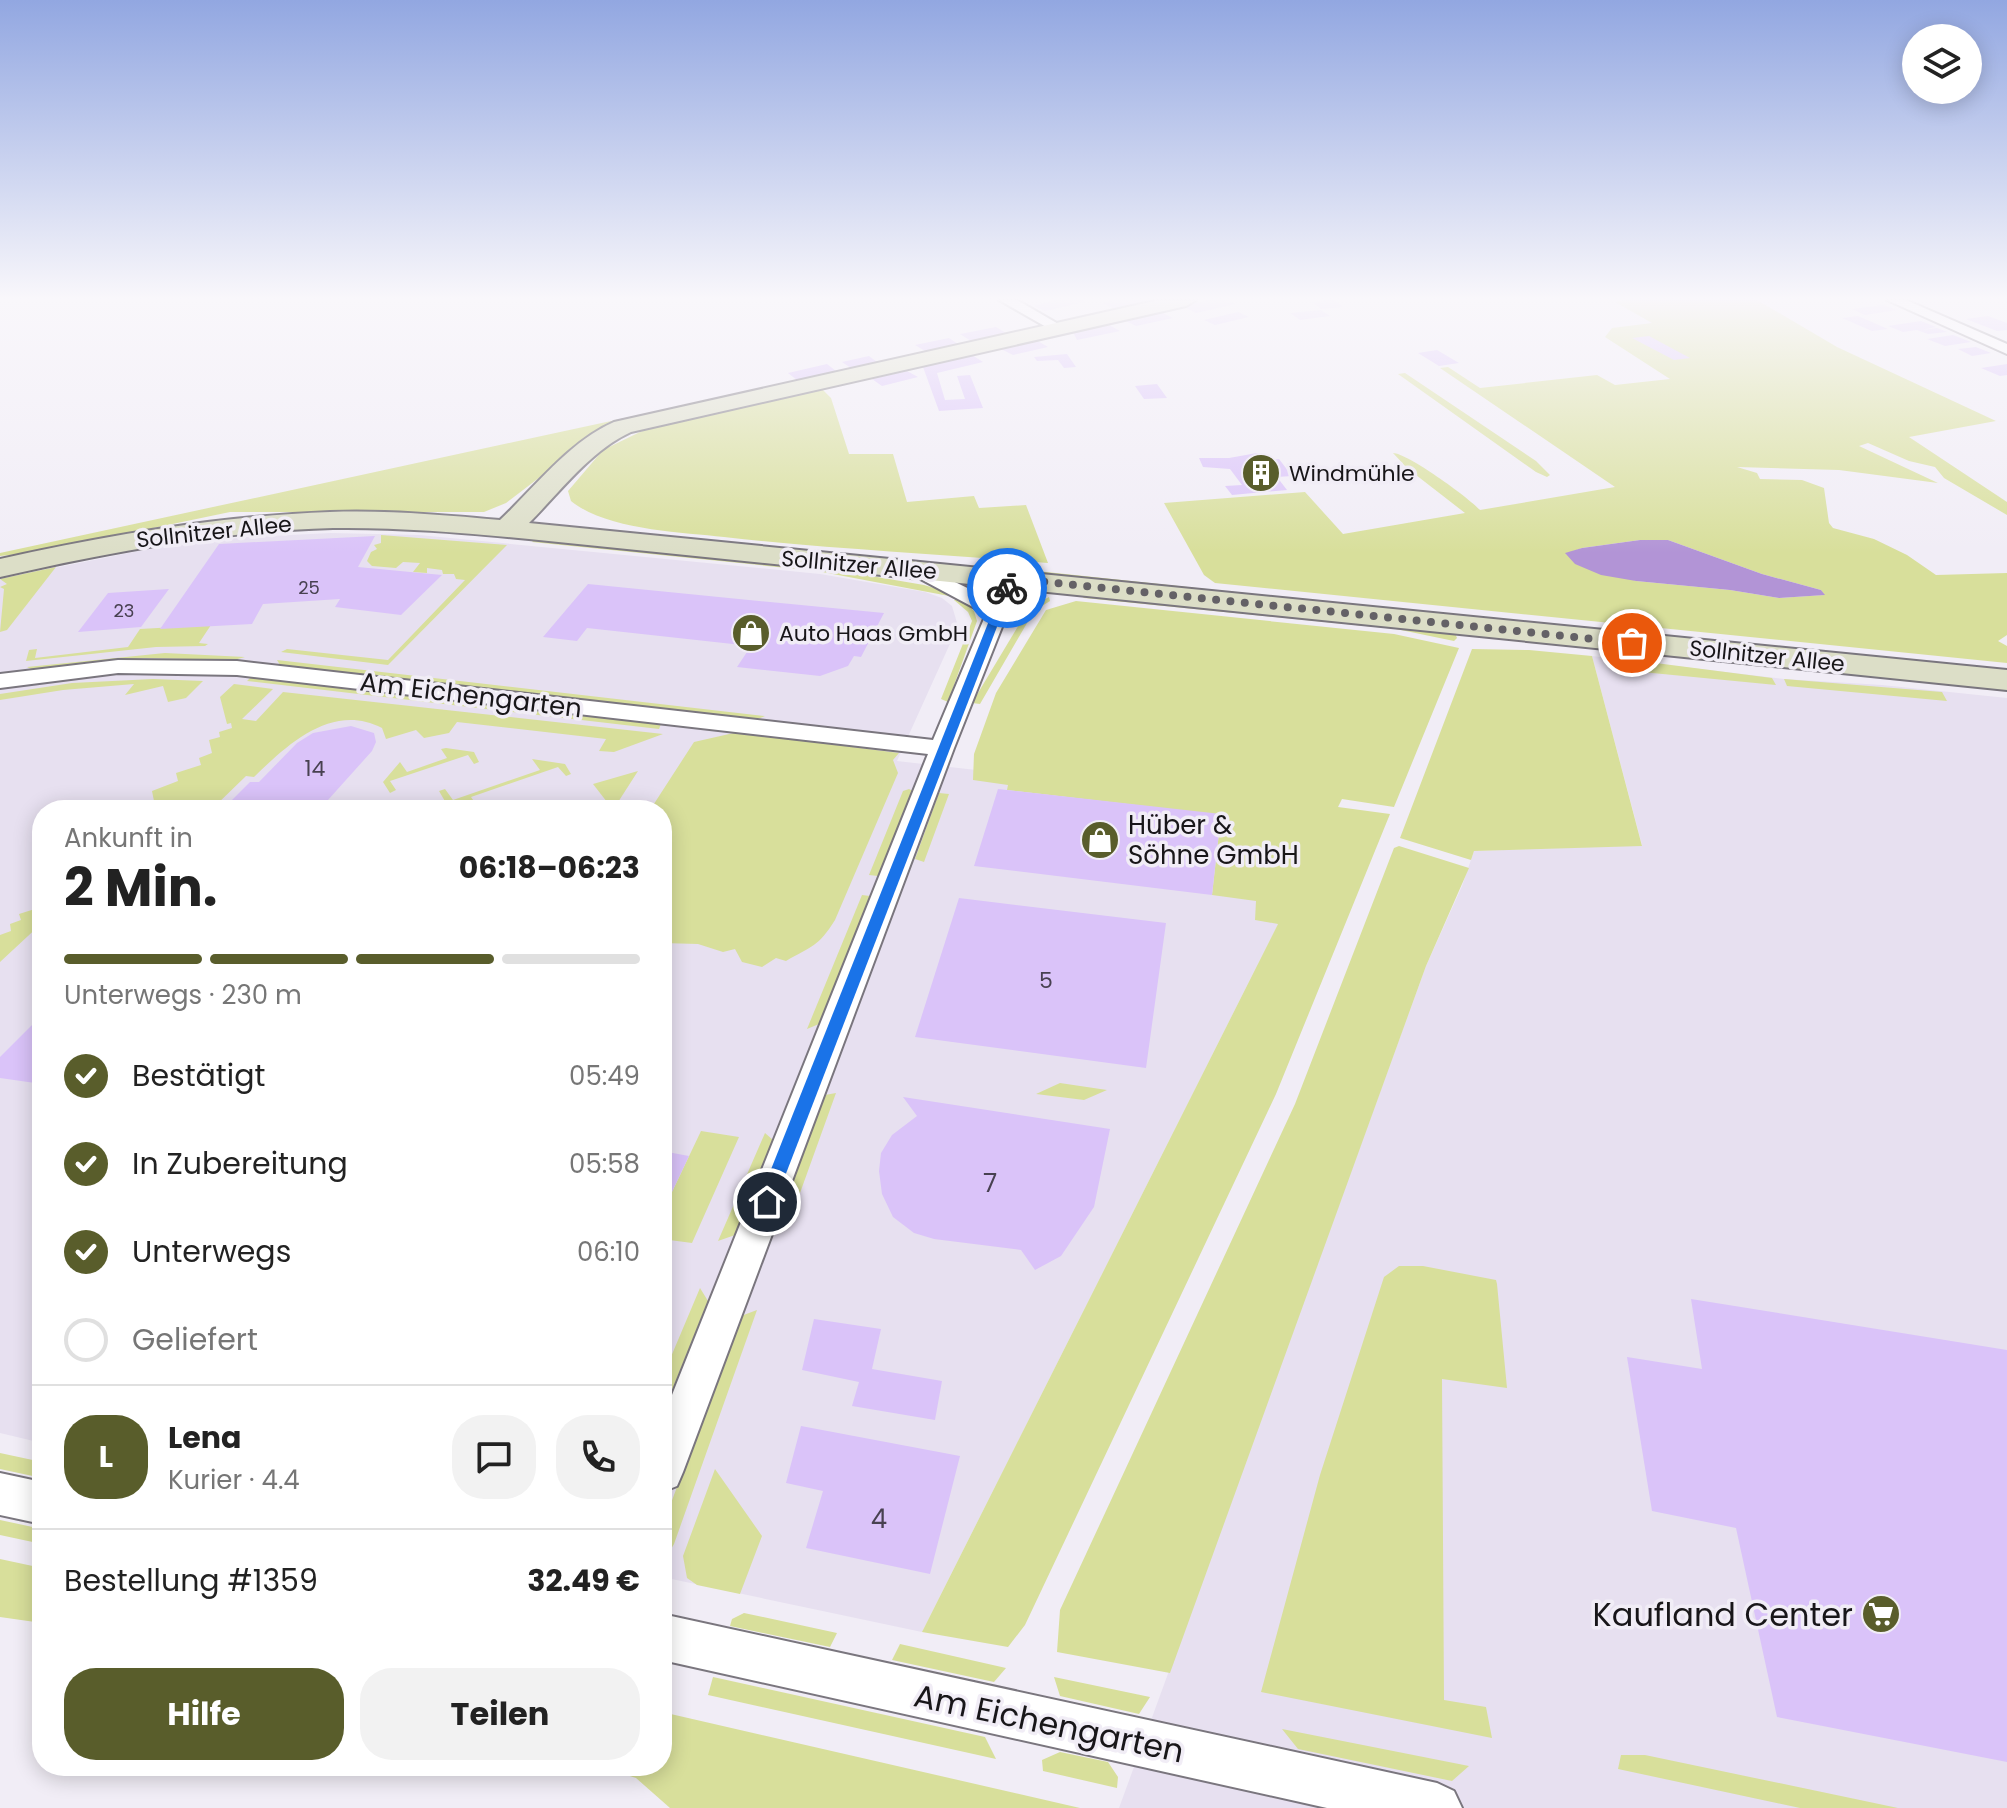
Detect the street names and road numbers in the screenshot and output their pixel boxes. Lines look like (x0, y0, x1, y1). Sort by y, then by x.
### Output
street label: Sollnitzer Allee (135, 508, 293, 556)
street label: Sollnitzer Allee (780, 543, 938, 587)
street label: Sollnitzer Allee (1688, 632, 1846, 680)
street label: Am Eichengarten (358, 664, 584, 726)
street label: Am Eichengarten (910, 1672, 1188, 1774)

